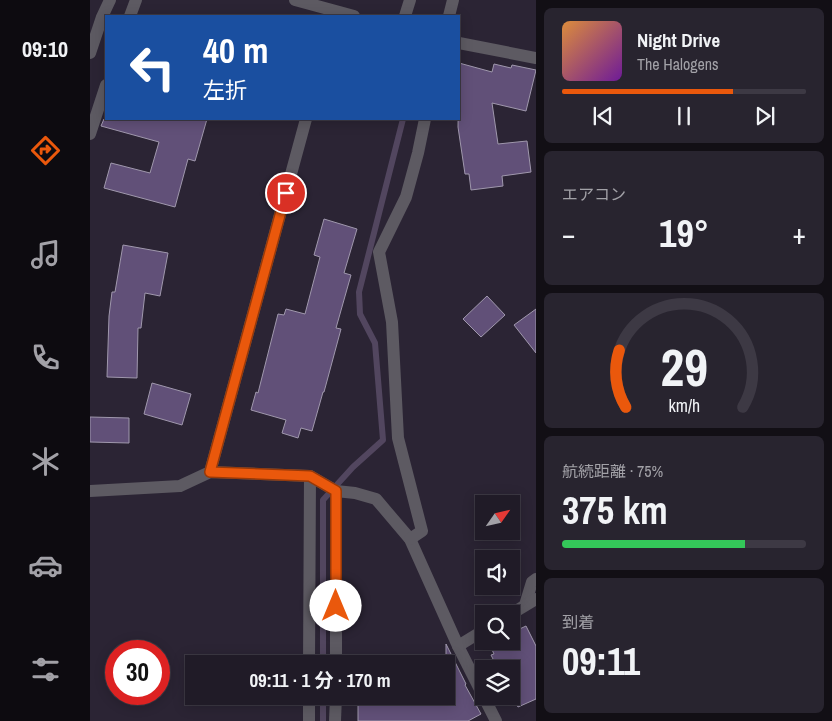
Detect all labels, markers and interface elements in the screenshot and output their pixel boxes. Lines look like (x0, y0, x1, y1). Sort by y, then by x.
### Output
text: 40 m (203, 27, 268, 74)
text: Night Drive (637, 27, 720, 53)
text: 09:10 (22, 34, 68, 64)
icon: left (120, 35, 185, 100)
text: The Halogens (637, 53, 719, 75)
text: 左折 (203, 75, 247, 105)
icon: previous (589, 102, 617, 130)
icon: pause (670, 102, 698, 130)
icon: next (751, 102, 779, 130)
icon: directions (28, 133, 63, 168)
pin (265, 172, 307, 214)
icon: arrive (272, 179, 300, 207)
text: エアコン (562, 183, 626, 205)
text: 19° (659, 208, 709, 259)
text: − (562, 215, 575, 253)
text: + (793, 215, 806, 253)
icon: music (28, 237, 63, 272)
text: 29 (660, 332, 708, 402)
icon: phone (28, 340, 63, 375)
text: km/h (668, 394, 700, 418)
icon: climate (28, 444, 63, 479)
text: 航続距離 · 75% (562, 460, 663, 482)
text: 375 km (562, 485, 668, 536)
north arrow (475, 495, 520, 540)
map controls (475, 495, 520, 705)
icon: car (28, 548, 63, 583)
button: sound (475, 550, 520, 595)
position arrow (309, 579, 361, 631)
button: search (475, 605, 520, 650)
text: 到着 (562, 611, 594, 633)
text: 09:11 (562, 636, 640, 687)
speed limit sign: 30 (105, 640, 170, 705)
icon: filters (28, 652, 63, 687)
button: layers (475, 660, 520, 705)
text: 09:11 · 1 分 · 170 m (249, 667, 391, 693)

